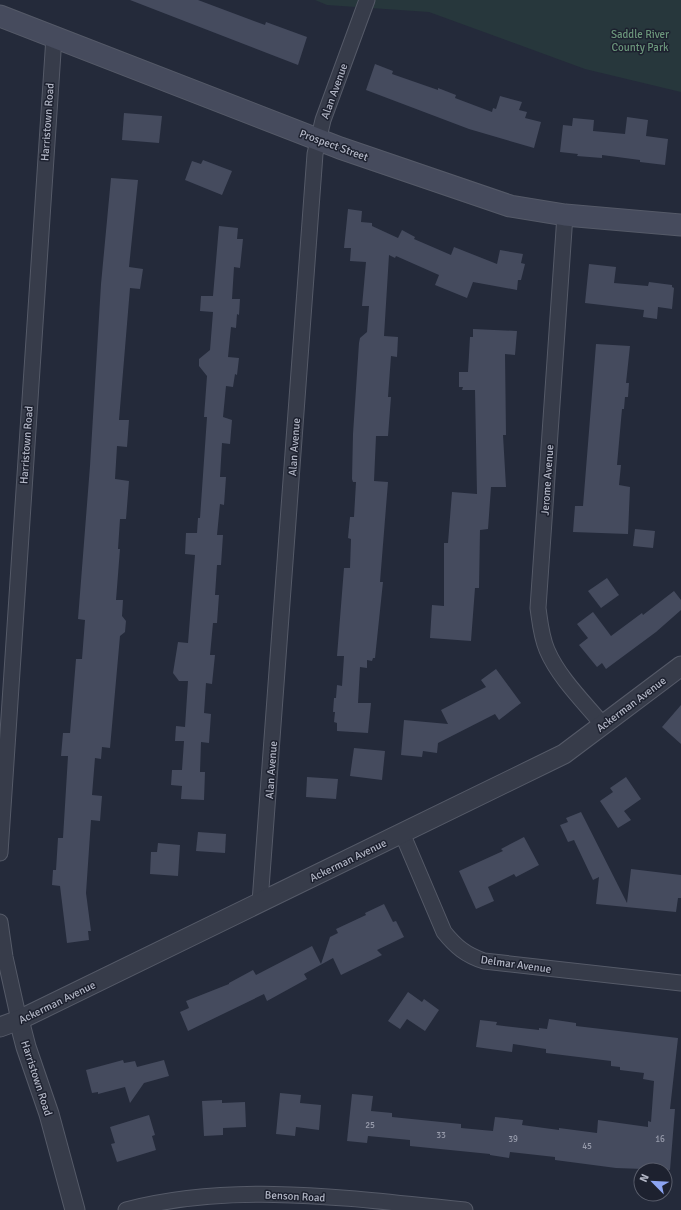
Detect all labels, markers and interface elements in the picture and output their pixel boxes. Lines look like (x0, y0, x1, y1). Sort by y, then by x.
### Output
park label: Saddle River County Park (611, 28, 669, 54)
street label: Alan Avenue (318, 62, 351, 121)
street label: Harristown Road (38, 82, 57, 162)
street label: Prospect Street (298, 127, 370, 164)
street label: Harristown Road (17, 405, 36, 485)
street label: Alan Avenue (286, 418, 303, 477)
street label: Jerome Avenue (539, 444, 556, 516)
street label: Ackerman Avenue (594, 674, 669, 735)
street label: Alan Avenue (263, 741, 280, 800)
street label: Ackerman Avenue (308, 836, 389, 885)
street label: Delmar Avenue (480, 953, 552, 976)
street label: Ackerman Avenue (17, 978, 98, 1027)
street label: Harristown Road (18, 1039, 55, 1118)
house number: 25 (365, 1120, 375, 1131)
house number: 33 (436, 1130, 446, 1141)
house number: 39 (508, 1134, 518, 1145)
house number: 16 (655, 1134, 665, 1145)
house number: 45 (582, 1141, 592, 1152)
north arrow (633, 1162, 673, 1202)
text: N (637, 1172, 652, 1184)
street label: Benson Road (264, 1188, 326, 1205)

